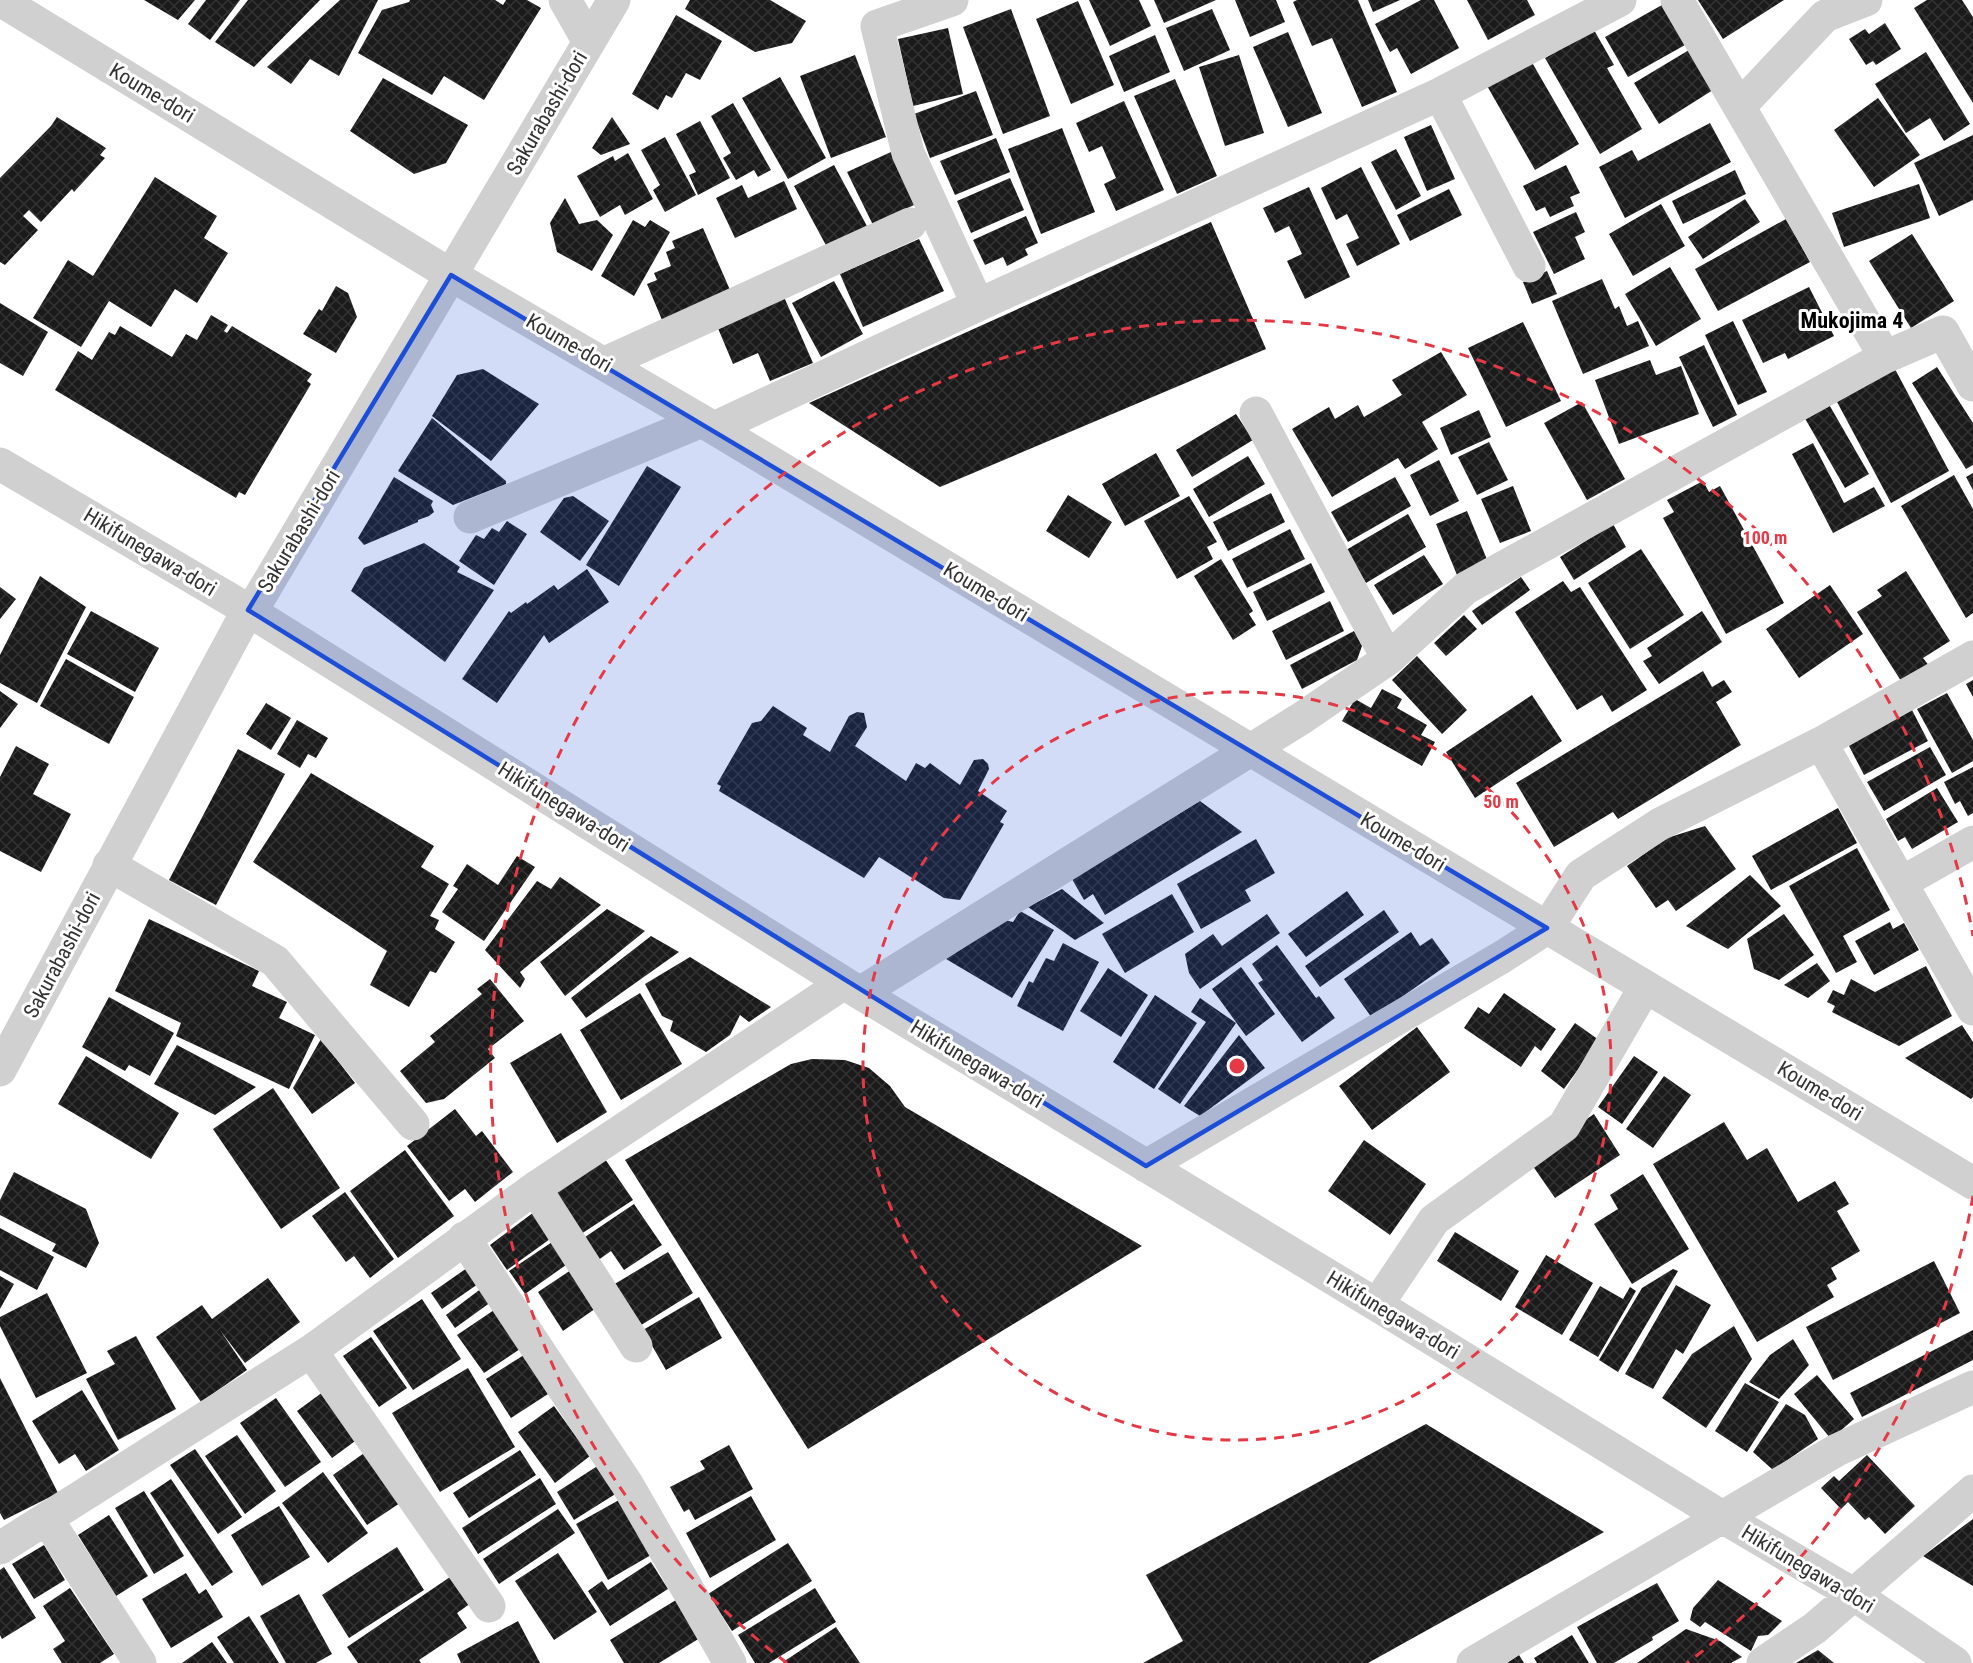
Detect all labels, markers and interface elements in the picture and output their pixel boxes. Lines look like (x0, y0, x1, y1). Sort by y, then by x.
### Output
street label: Sakurabashi-dori (502, 47, 592, 179)
street label: Koume-dori (105, 58, 199, 128)
district label: Mukojima 4 (1801, 308, 1903, 333)
street label: Koume-dori (522, 309, 616, 377)
street label: Sakurabashi-dori (253, 465, 345, 597)
street label: Hikifunegawa-dori (79, 503, 221, 601)
text: 100 m (1743, 527, 1787, 548)
street label: Koume-dori (939, 557, 1033, 627)
street label: Hikifunegawa-dori (494, 757, 634, 857)
text: 50 m (1483, 791, 1519, 812)
street label: Koume-dori (1356, 807, 1450, 877)
street label: Sakurabashi-dori (19, 888, 105, 1022)
street label: Hikifunegawa-dori (906, 1015, 1048, 1113)
centre of rings (1227, 1056, 1247, 1076)
street label: Koume-dori (1773, 1056, 1867, 1126)
street label: Hikifunegawa-dori (1322, 1266, 1464, 1364)
street label: Hikifunegawa-dori (1737, 1520, 1879, 1618)

